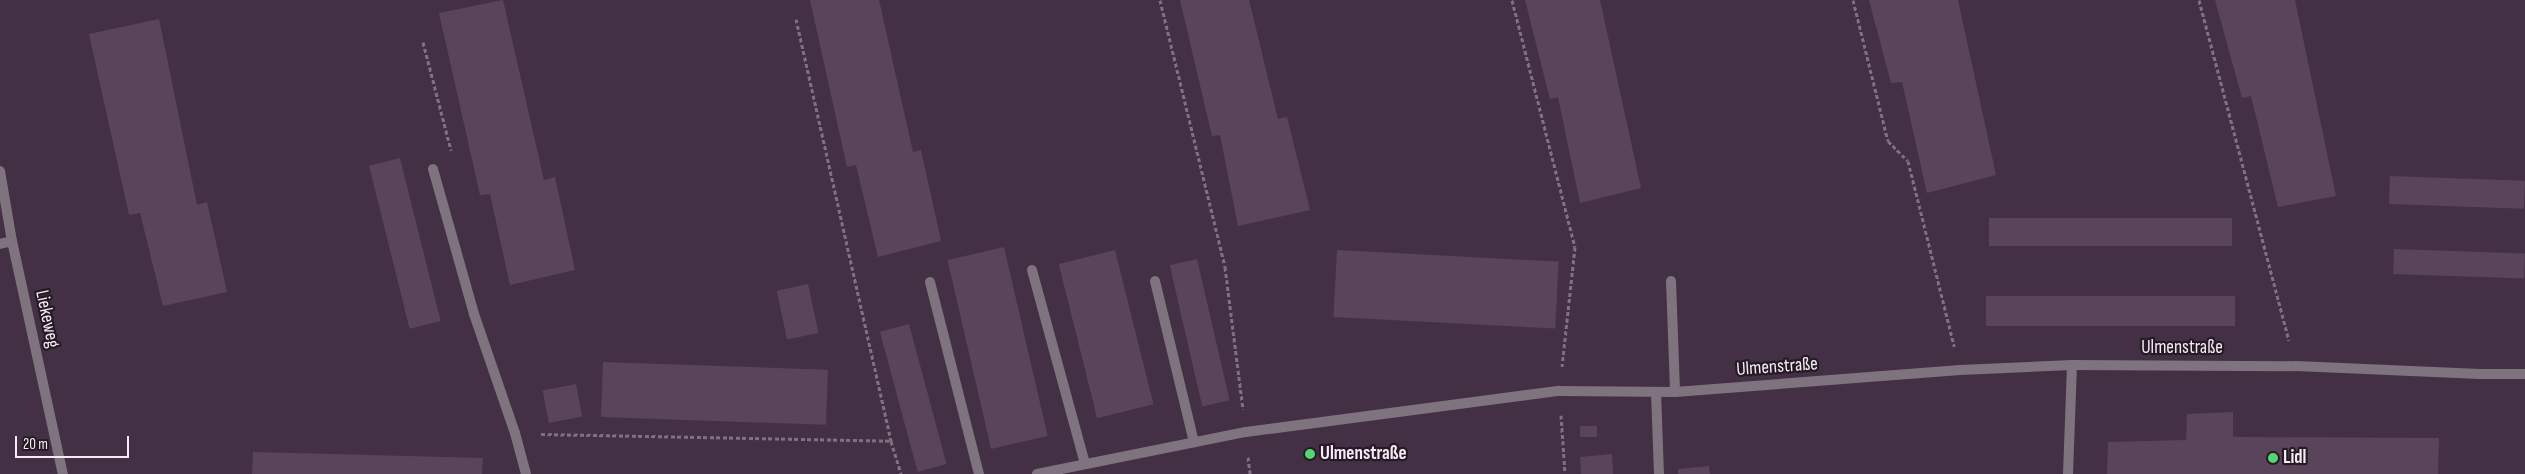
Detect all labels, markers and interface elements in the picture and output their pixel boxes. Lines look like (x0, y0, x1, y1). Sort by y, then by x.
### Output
street label: Liekeweg (30, 288, 64, 350)
street label: Ulmenstraße (2141, 337, 2223, 359)
street label: Ulmenstraße (1736, 353, 1818, 381)
scale bar (18, 426, 131, 458)
text: 20 m (23, 435, 48, 454)
place label: Ulmenstraße (1320, 443, 1407, 465)
place label: Lidl (2283, 447, 2306, 469)
marker: Ulmenstraße (1304, 448, 1316, 460)
marker: Lidl (2267, 452, 2279, 464)

